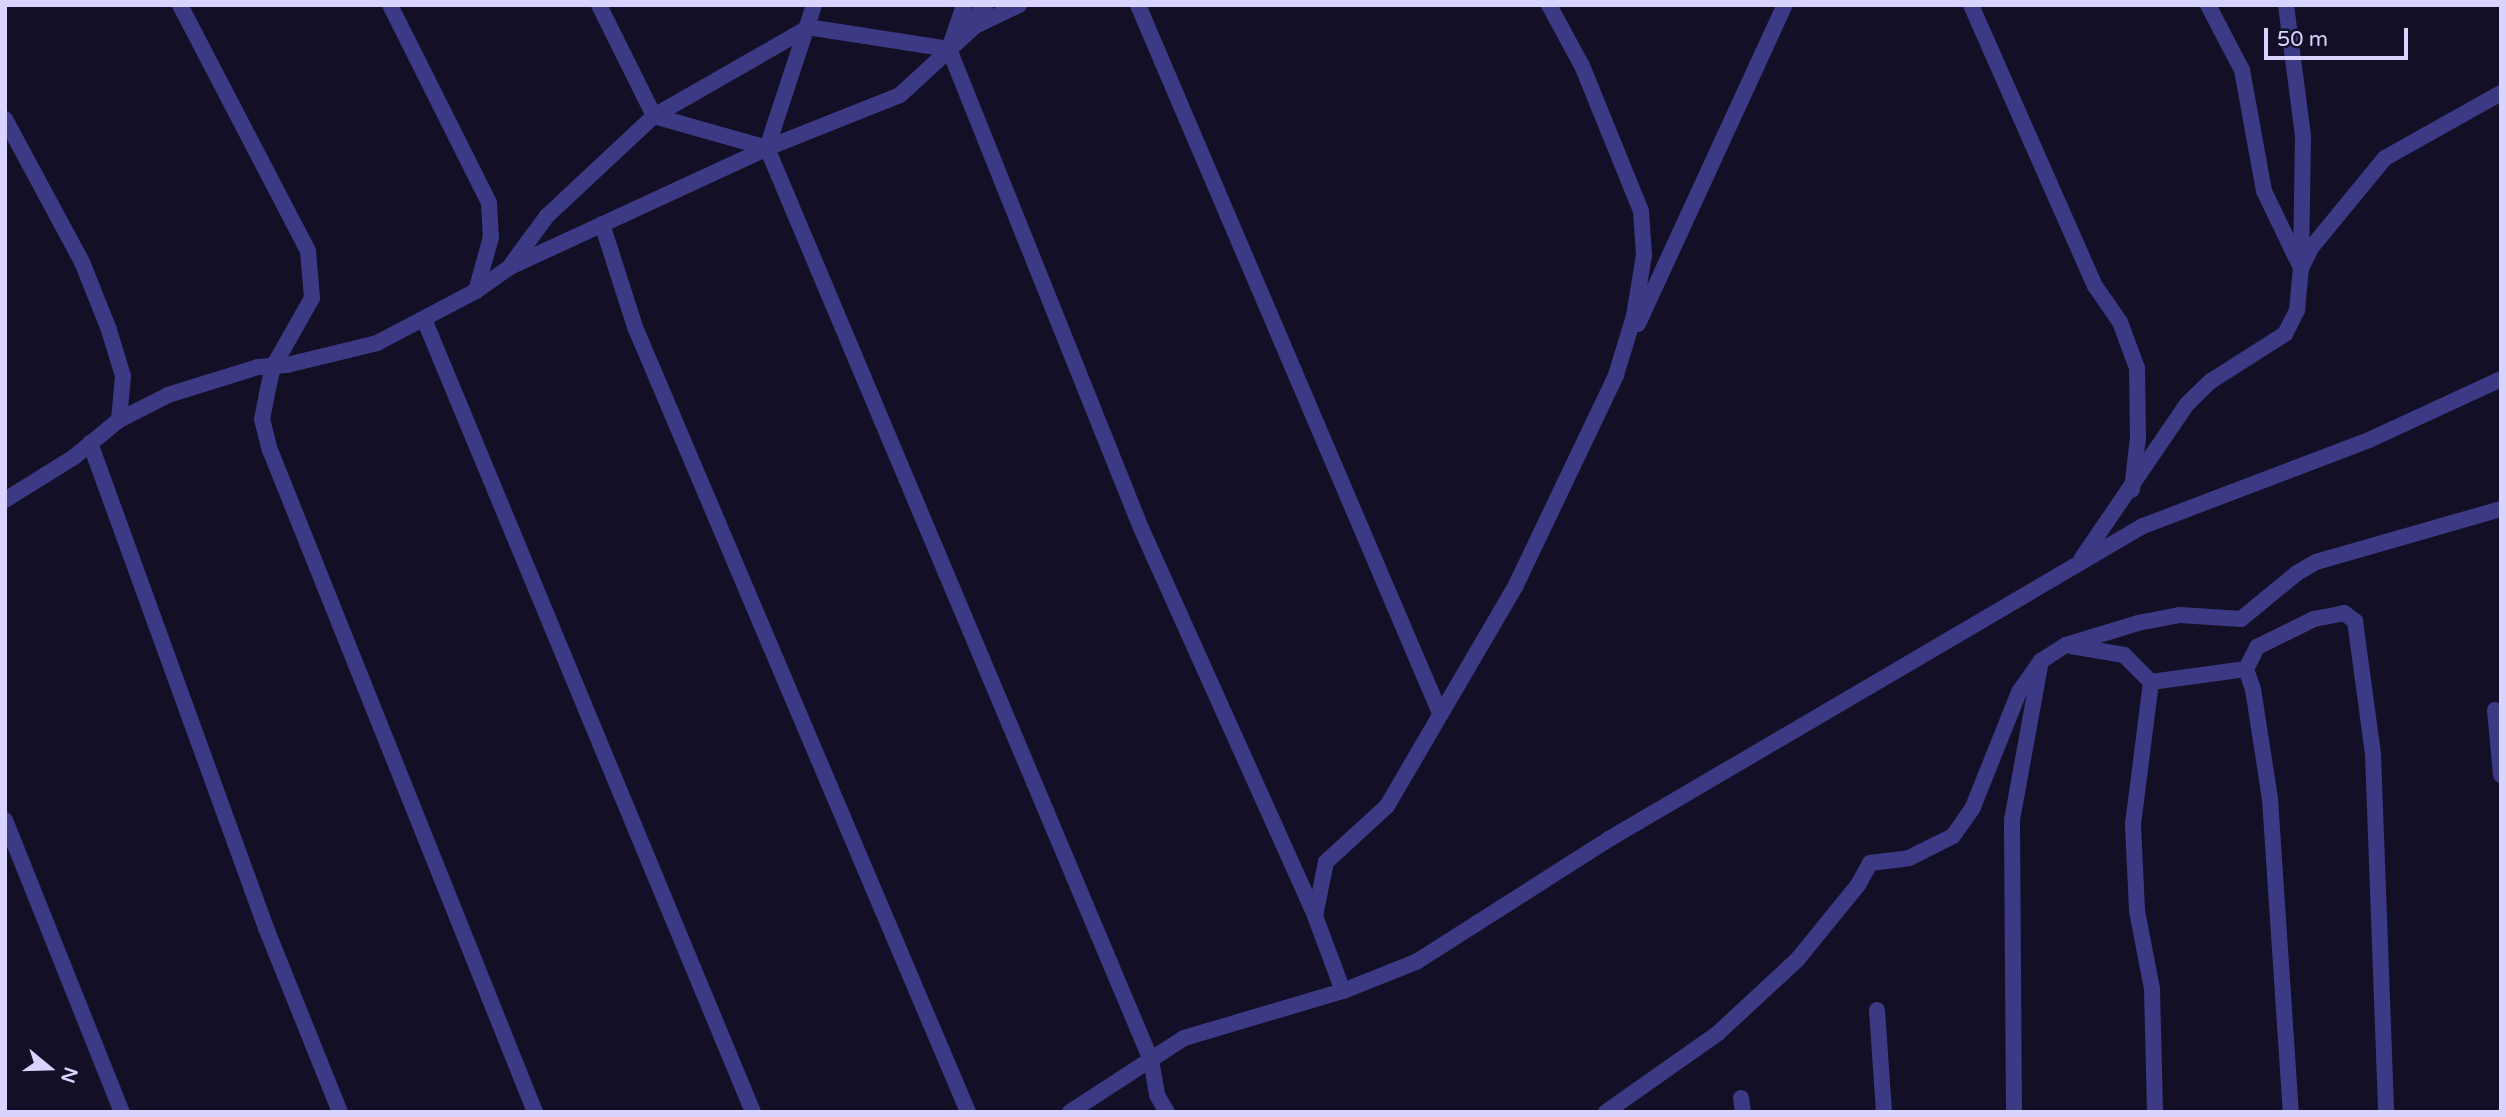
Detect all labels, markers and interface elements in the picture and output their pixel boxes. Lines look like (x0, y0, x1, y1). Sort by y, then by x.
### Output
scale bar (2268, 14, 2412, 58)
text: 50 m (2277, 27, 2328, 52)
north arrow (14, 1033, 84, 1103)
text: N (56, 1064, 82, 1086)

